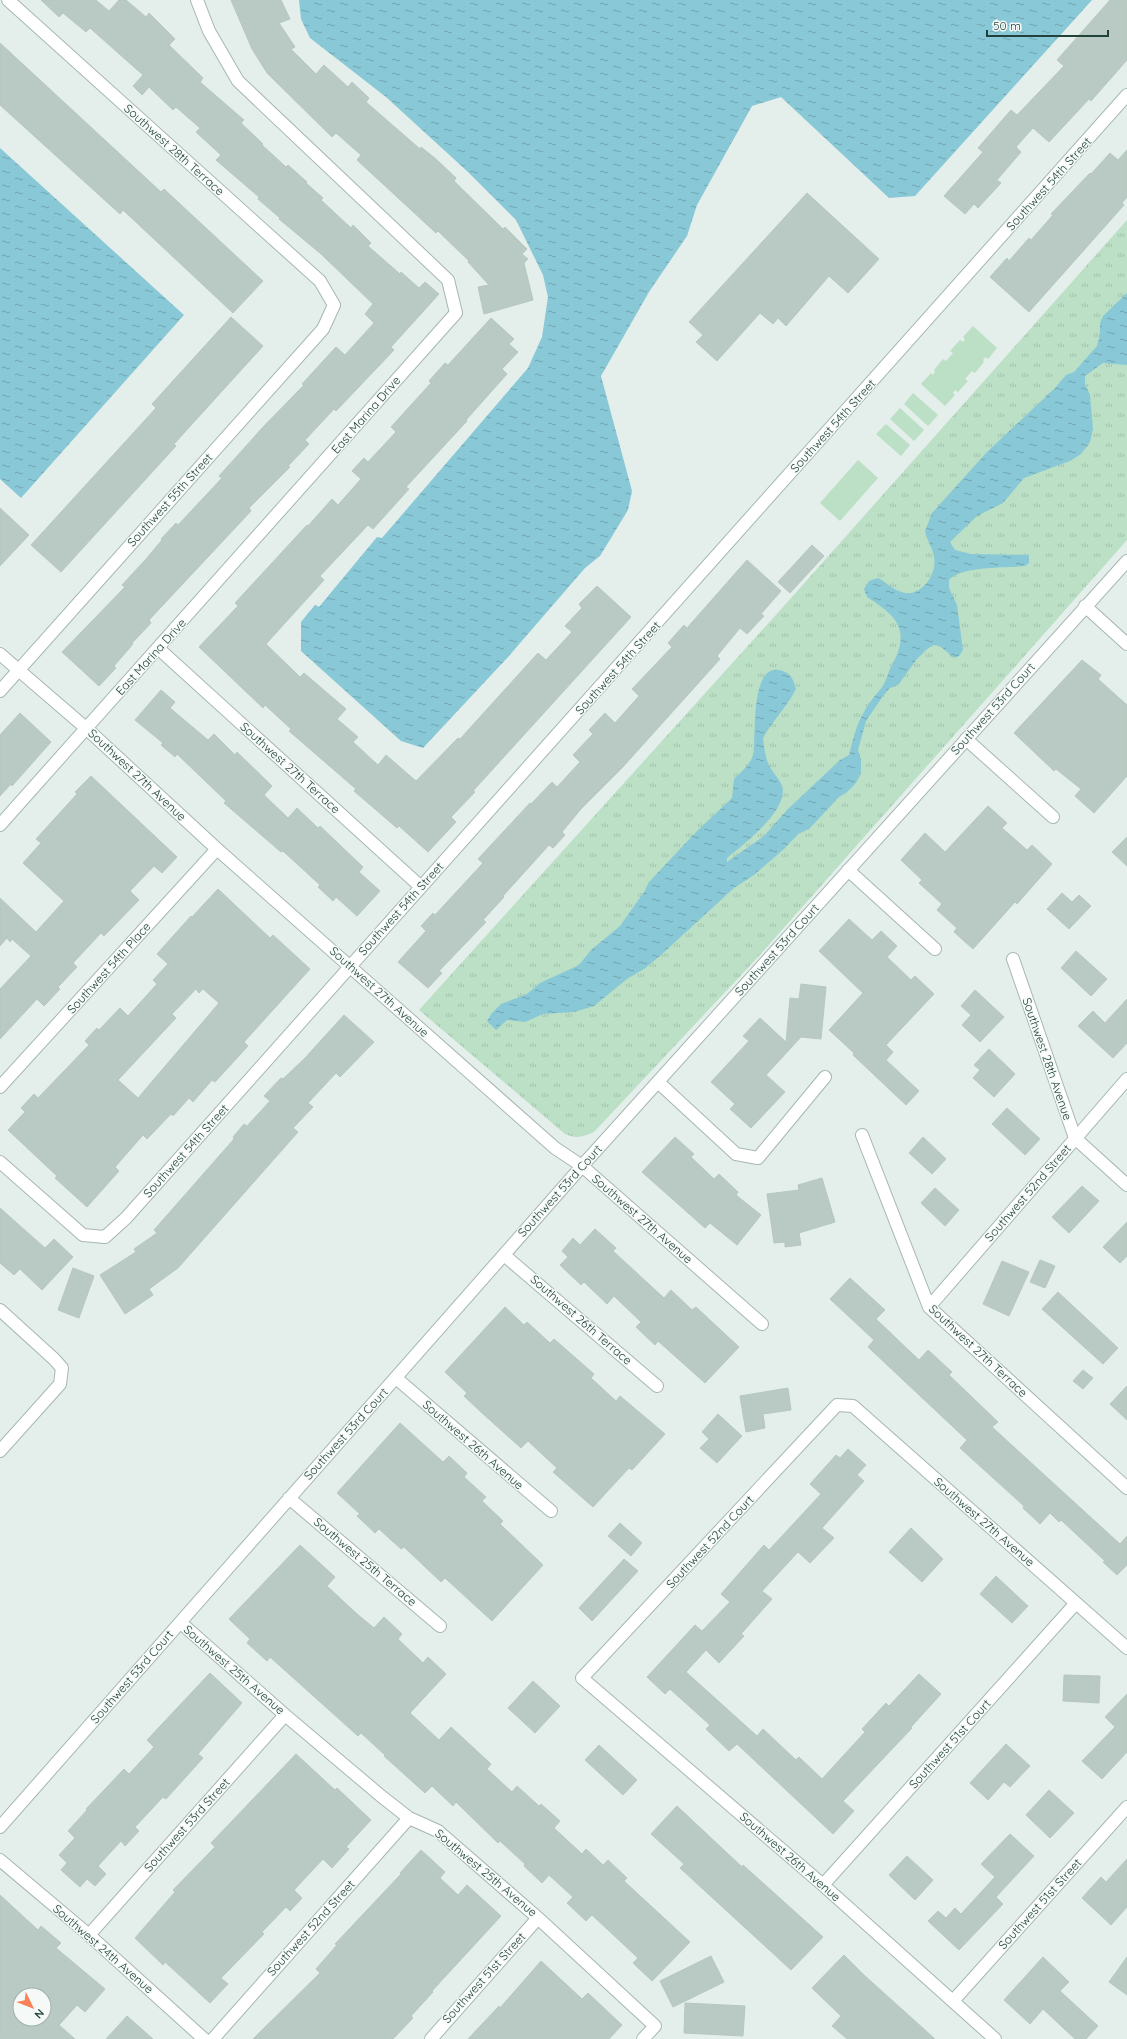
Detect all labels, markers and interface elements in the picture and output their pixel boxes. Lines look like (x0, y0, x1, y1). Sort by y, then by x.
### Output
scale bar (987, 12, 1108, 38)
text: 50 m (993, 18, 1021, 33)
street label: Southwest 28th Terrace (121, 101, 228, 199)
street label: Southwest 54th Street (1003, 134, 1094, 233)
street label: East Marina Drive (328, 373, 404, 457)
street label: Southwest 54th Street (787, 376, 878, 475)
street label: Southwest 55th Street (124, 450, 216, 549)
street label: East Marina Drive (112, 615, 189, 698)
street label: Southwest 54th Street (572, 618, 663, 717)
street label: Southwest 53rd Court (947, 659, 1038, 758)
street label: Southwest 27th Terrace (237, 719, 344, 817)
street label: Southwest 27th Avenue (85, 725, 190, 824)
street label: Southwest 54th Street (355, 859, 446, 958)
street label: Southwest 53rd Court (731, 900, 822, 999)
street label: Southwest 54th Place (64, 919, 154, 1016)
street label: Southwest 27th Avenue (327, 943, 432, 1040)
street label: Southwest 28th Avenue (1019, 995, 1076, 1122)
street label: Southwest 54th Street (140, 1101, 231, 1200)
street label: Southwest 53rd Court (514, 1141, 605, 1240)
street label: Southwest 52nd Street (981, 1141, 1074, 1244)
street label: Southwest 27th Avenue (589, 1171, 696, 1266)
street label: Southwest 26th Terrace (527, 1271, 635, 1368)
street label: Southwest 27th Terrace (926, 1301, 1031, 1400)
street label: Southwest 53rd Court (300, 1384, 391, 1483)
street label: Southwest 26th Avenue (420, 1397, 527, 1493)
street label: Southwest 27th Avenue (931, 1474, 1038, 1569)
street label: Southwest 52nd Court (663, 1492, 757, 1591)
street label: Southwest 25th Terrace (311, 1514, 420, 1609)
street label: Southwest 25th Avenue (181, 1622, 288, 1718)
street label: Southwest 53rd Court (87, 1627, 176, 1726)
street label: Southwest 51st Court (906, 1696, 994, 1791)
street label: Southwest 53rd Street (141, 1775, 233, 1875)
street label: Southwest 26th Avenue (737, 1809, 844, 1905)
street label: Southwest 25th Avenue (432, 1825, 541, 1920)
street label: Southwest 51st Street (995, 1855, 1084, 1952)
street label: Southwest 52nd Street (264, 1877, 358, 1979)
street label: Southwest 24th Avenue (50, 1901, 157, 1997)
street label: Southwest 51st Street (439, 1929, 528, 2026)
north arrow (12, 1987, 52, 2027)
text: N (31, 2006, 47, 2022)

